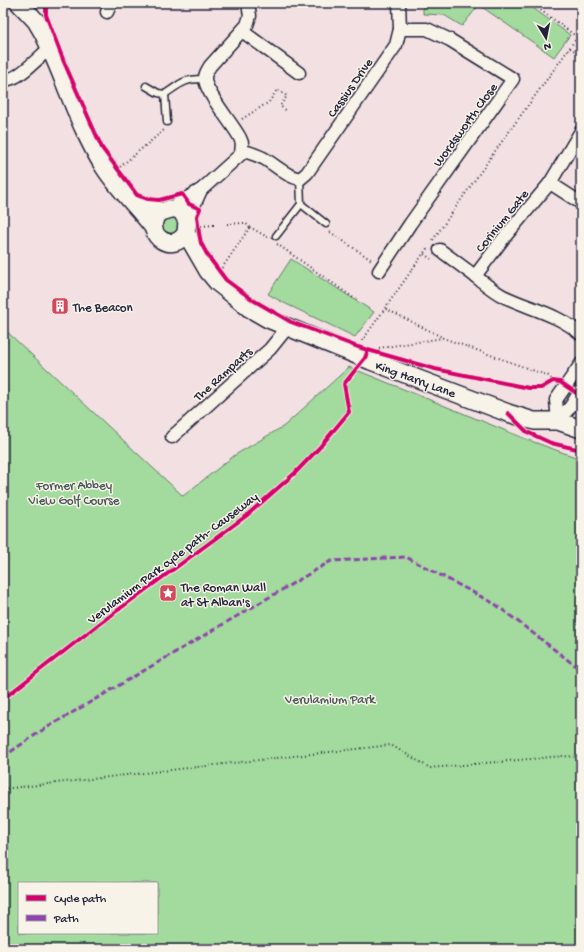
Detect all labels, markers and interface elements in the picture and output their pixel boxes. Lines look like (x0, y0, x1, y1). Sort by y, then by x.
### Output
north arrow (526, 18, 566, 58)
text: N (543, 39, 552, 52)
street label: Cassius Drive (325, 56, 377, 121)
street label: Wordsworth Close (431, 80, 502, 170)
street label: Corinium Gate (473, 187, 533, 256)
building icon: The Beacon (50, 296, 70, 316)
place label: The Beacon (72, 301, 134, 316)
street label: The Ramparts (191, 344, 257, 406)
street label: King Harry Lane (373, 359, 458, 402)
park label: Former Abbey View Golf Course (28, 479, 120, 509)
street label: Verulamium Park cycle path- Causeway (85, 490, 262, 629)
place label: The Roman Wall at St Alban's (180, 581, 266, 611)
place icon: The Roman Wall at St Alban's (158, 583, 178, 603)
park label: Verulamium Park (284, 693, 376, 708)
legend (18, 882, 158, 934)
text: Cycle path (54, 893, 107, 907)
text: Path (53, 913, 79, 927)

